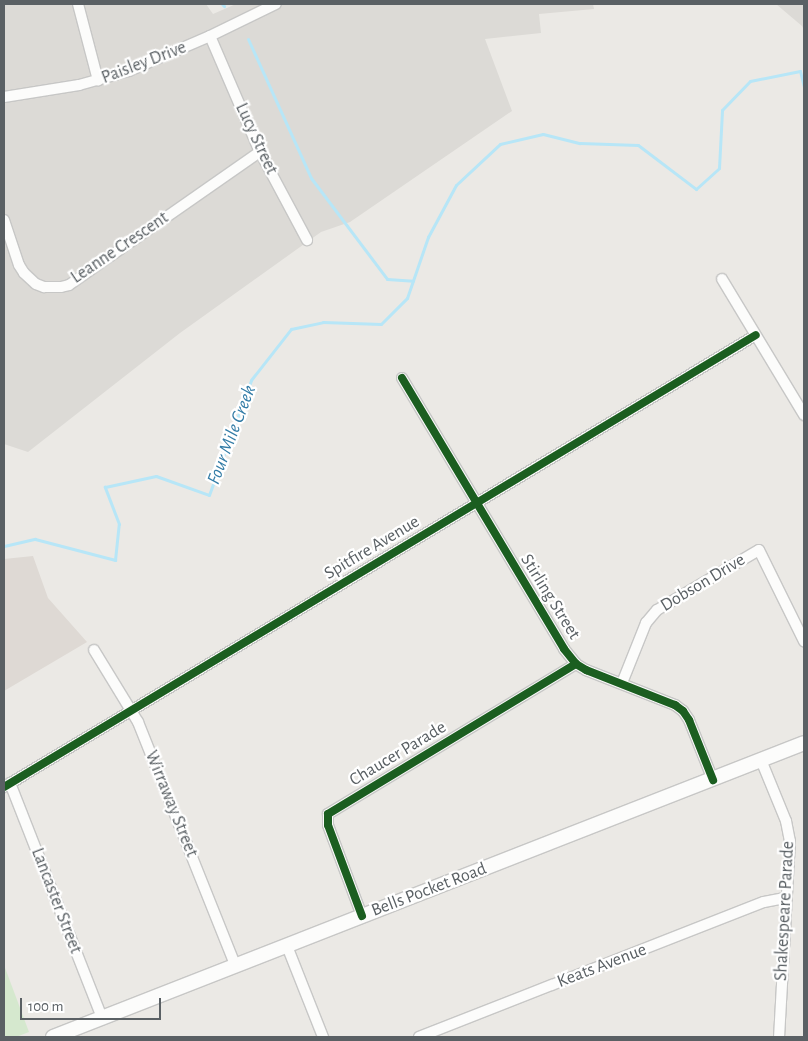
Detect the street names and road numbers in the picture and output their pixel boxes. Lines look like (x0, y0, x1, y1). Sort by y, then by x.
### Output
street label: Paisley Drive (99, 37, 189, 89)
street label: Lucy Street (230, 100, 282, 178)
street label: Leanne Crescent (67, 207, 173, 289)
street label: Spitfire Avenue (320, 511, 424, 585)
street label: Dobson Drive (657, 549, 749, 617)
street label: Stirling Street (515, 550, 585, 644)
street label: Chaucer Parade (346, 717, 450, 791)
street label: Wirraway Street (140, 748, 202, 860)
street label: Shakespeare Parade (771, 840, 799, 982)
street label: Lancaster Street (26, 845, 86, 957)
street label: Bells Pocket Road (368, 858, 490, 922)
street label: Keats Avenue (554, 939, 650, 993)

